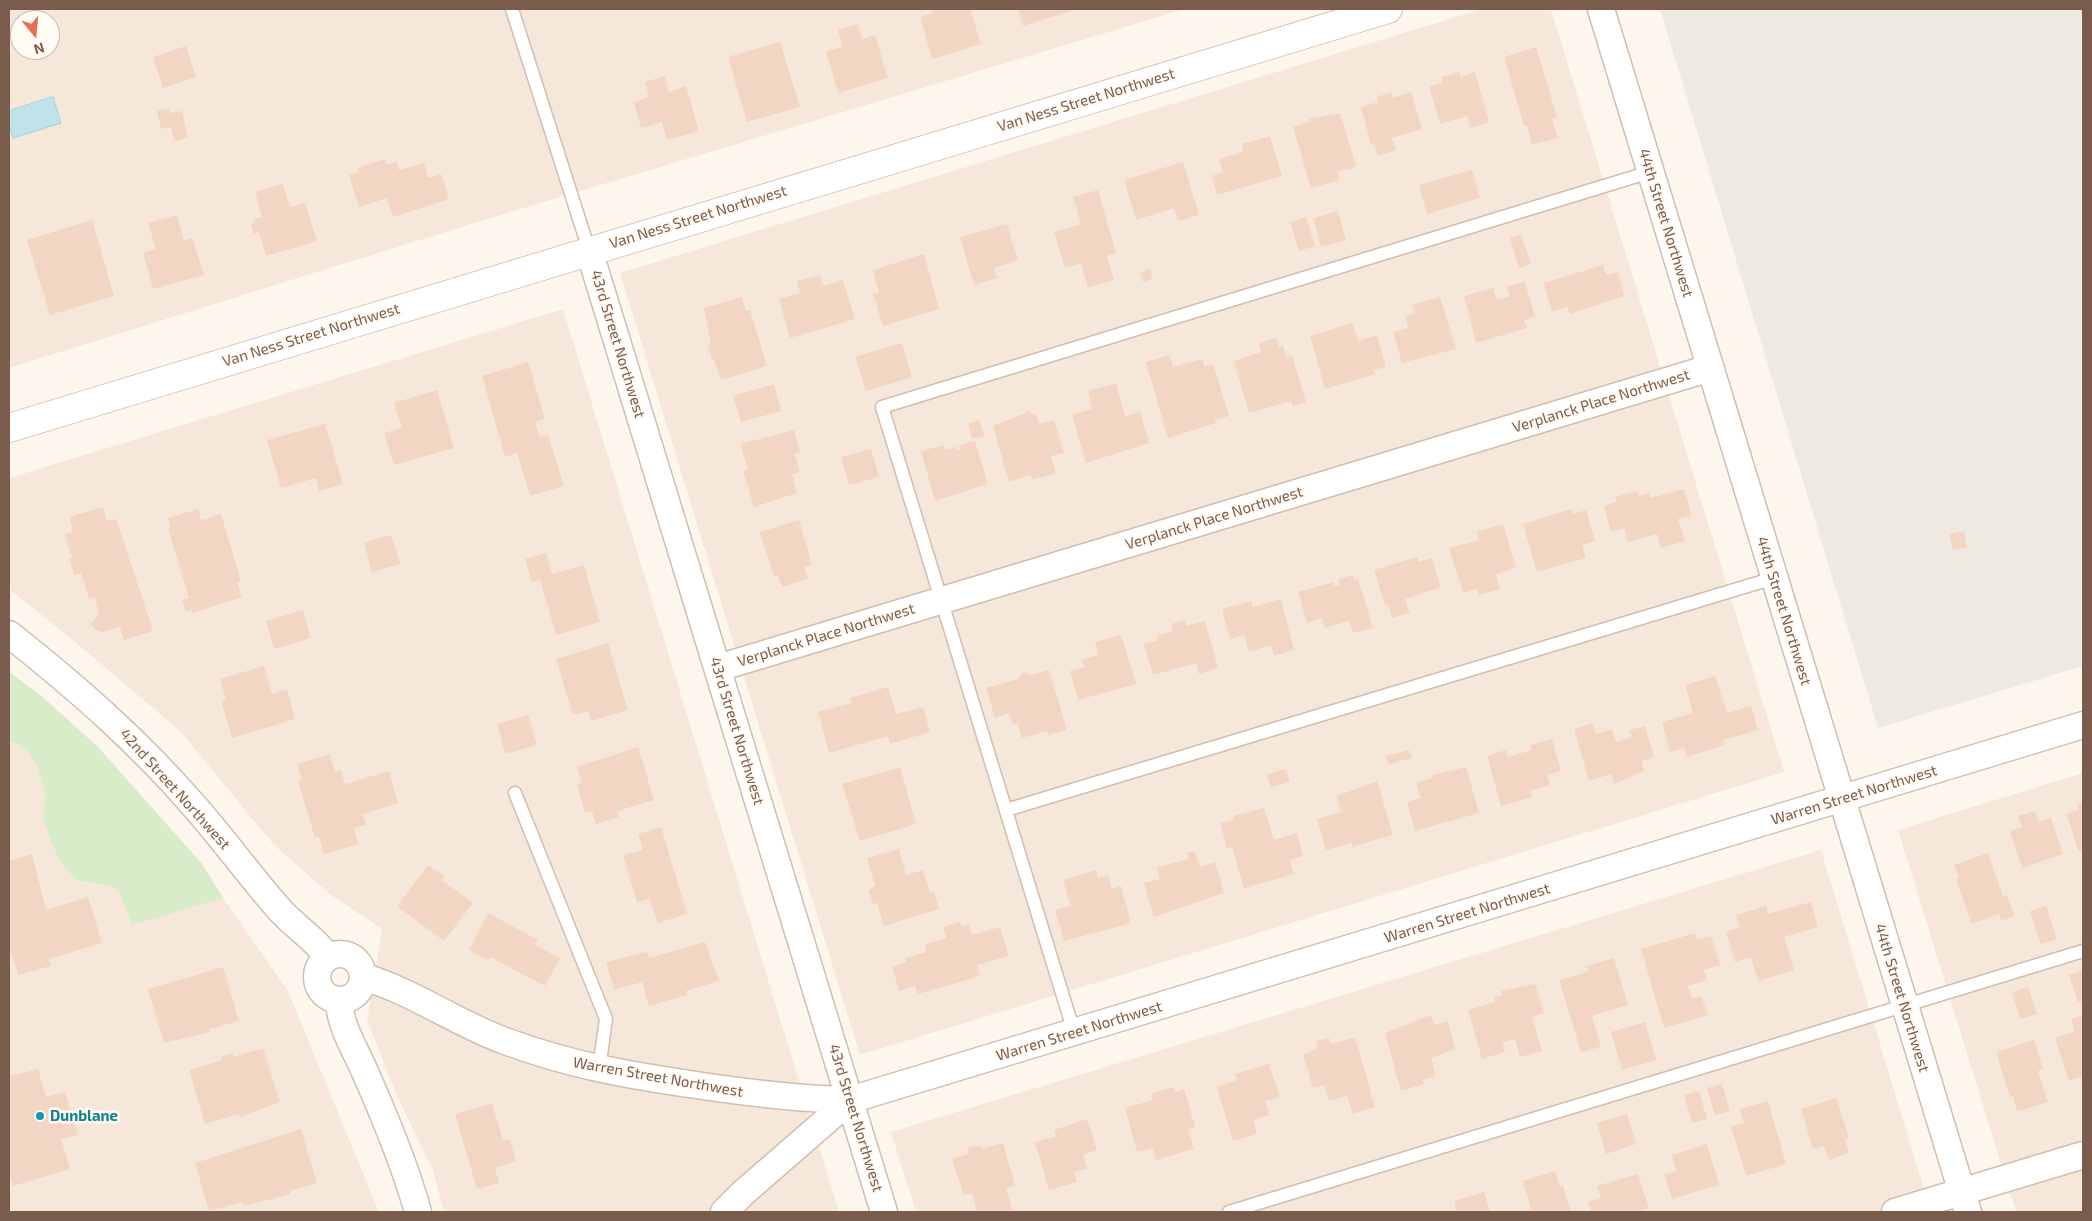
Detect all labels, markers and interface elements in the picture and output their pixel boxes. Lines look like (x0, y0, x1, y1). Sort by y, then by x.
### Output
north arrow (10, 10, 60, 60)
text: N (32, 39, 47, 58)
street label: Van Ness Street Northwest (995, 64, 1177, 136)
street label: 44th Street Northwest (1635, 146, 1697, 300)
street label: Van Ness Street Northwest (607, 181, 789, 253)
street label: 43rd Street Northwest (587, 268, 649, 420)
street label: Van Ness Street Northwest (220, 299, 402, 371)
street label: Verplanck Place Northwest (1510, 365, 1692, 437)
street label: Verplanck Place Northwest (1123, 482, 1305, 554)
street label: 44th Street Northwest (1753, 534, 1815, 688)
street label: Verplanck Place Northwest (735, 599, 917, 671)
street label: 43rd Street Northwest (706, 655, 768, 807)
street label: 42nd Street Northwest (116, 725, 234, 853)
street label: Warren Street Northwest (1769, 761, 1939, 829)
street label: Warren Street Northwest (1382, 879, 1552, 947)
street label: 44th Street Northwest (1871, 921, 1933, 1075)
street label: Warren Street Northwest (994, 997, 1164, 1065)
street label: 43rd Street Northwest (825, 1042, 887, 1194)
street label: Warren Street Northwest (571, 1053, 745, 1101)
place label: Dunblane (50, 1107, 118, 1125)
marker: Dunblane (34, 1110, 46, 1122)

